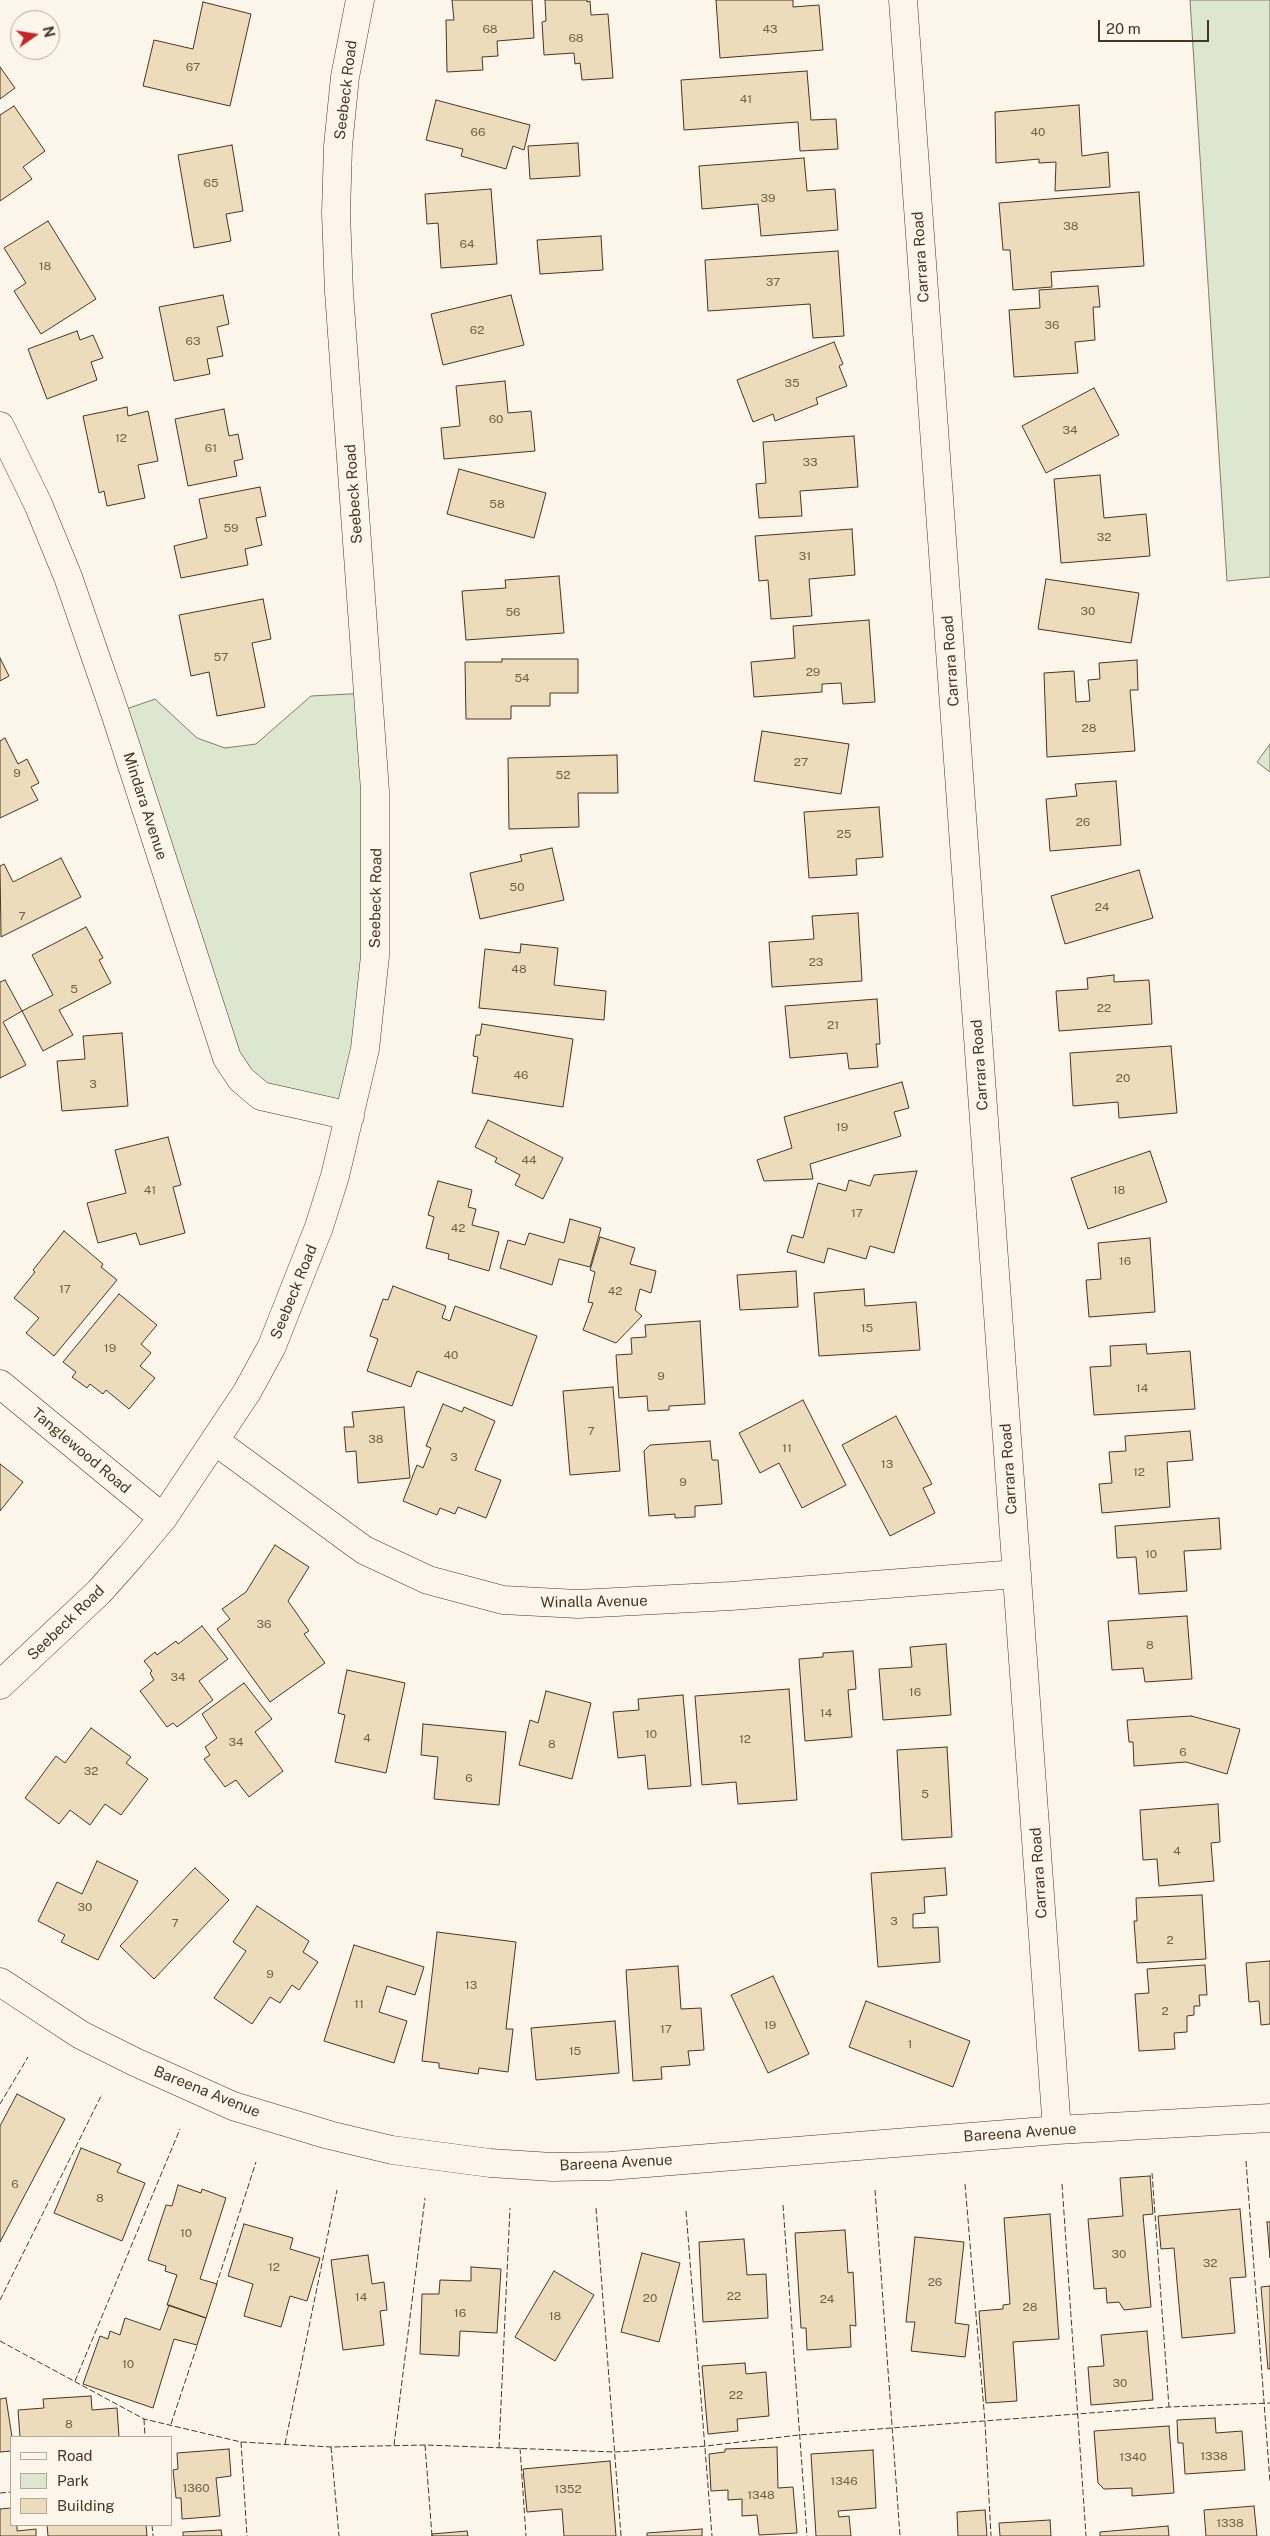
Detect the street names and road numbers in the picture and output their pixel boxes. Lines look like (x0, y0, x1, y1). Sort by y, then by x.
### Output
street label: Seebeck Road (331, 39, 361, 141)
street label: Carrara Road (909, 211, 933, 303)
street label: Seebeck Road (342, 443, 366, 545)
street label: Carrara Road (939, 615, 963, 707)
street label: Mindara Avenue (119, 750, 171, 862)
street label: Seebeck Road (366, 848, 386, 948)
street label: Carrara Road (968, 1019, 992, 1111)
street label: Seebeck Road (267, 1242, 321, 1342)
street label: Tanglewood Road (28, 1404, 134, 1498)
street label: Carrara Road (997, 1423, 1021, 1515)
street label: Seebeck Road (24, 1582, 108, 1664)
street label: Winalla Avenue (540, 1592, 648, 1612)
street label: Carrara Road (1027, 1827, 1051, 1919)
street label: Bareena Avenue (151, 2062, 263, 2122)
street label: Bareena Avenue (963, 2120, 1077, 2146)
street label: Bareena Avenue (559, 2151, 673, 2175)

